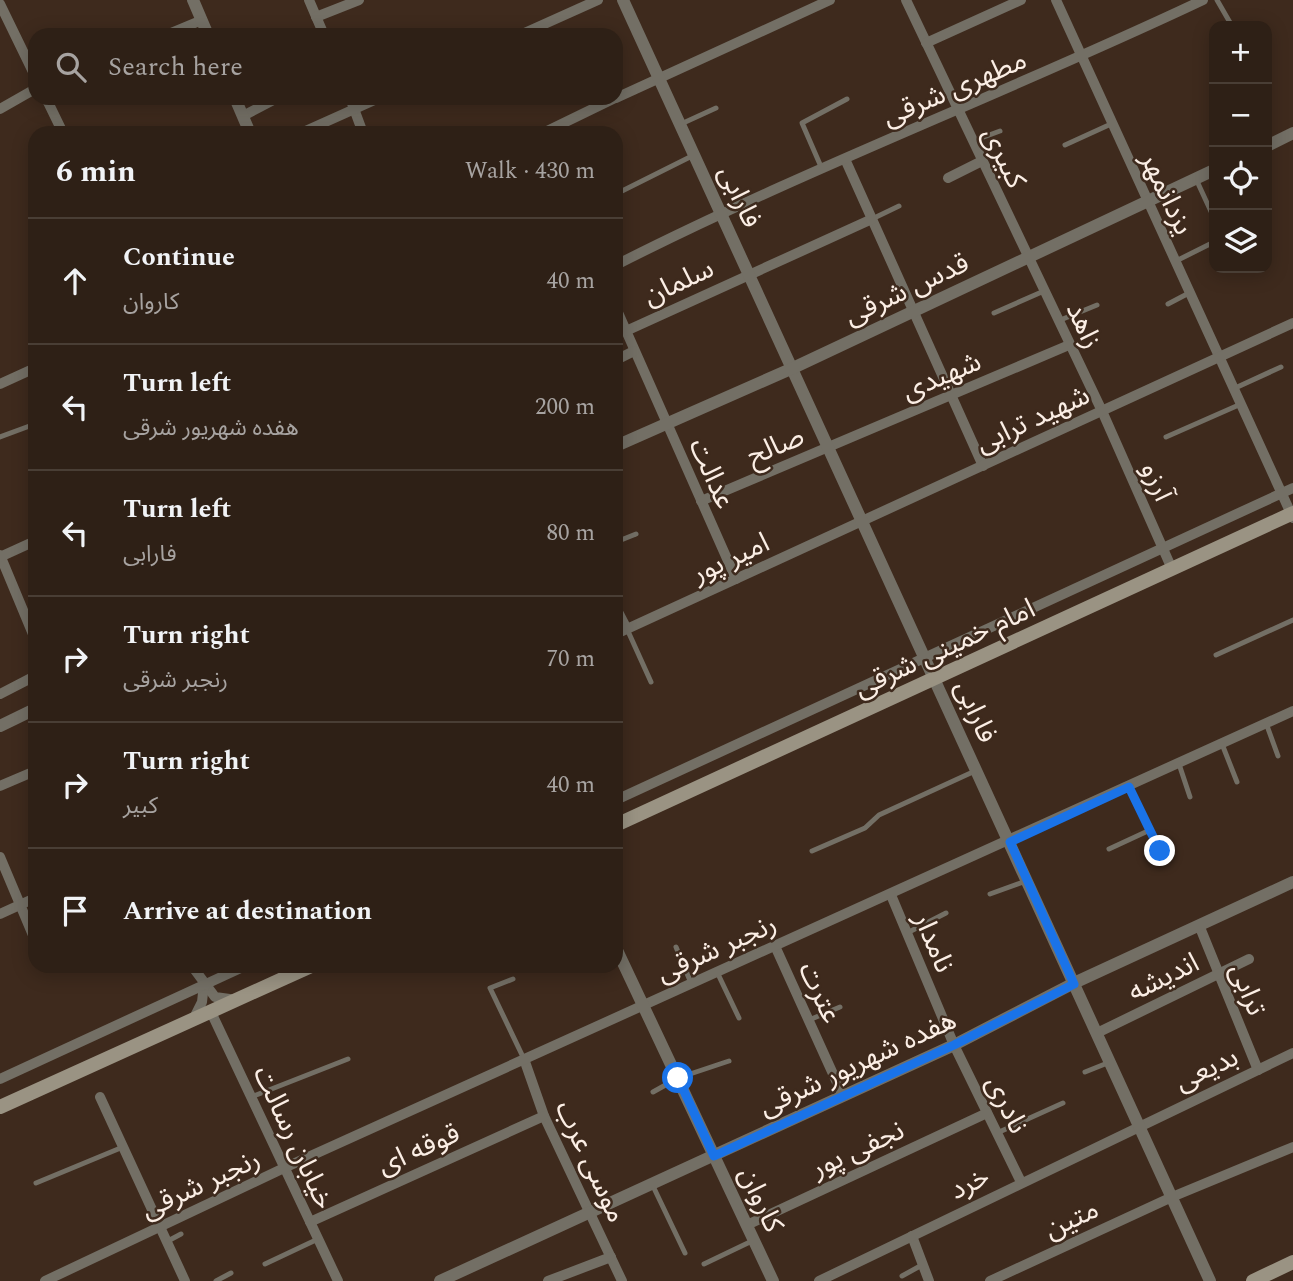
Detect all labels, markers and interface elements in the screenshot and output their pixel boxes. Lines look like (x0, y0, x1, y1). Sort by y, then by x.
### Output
map controls (1209, 21, 1272, 273)
button: + (1209, 21, 1272, 84)
search box (28, 28, 623, 105)
street label: مطهری شرقی (876, 39, 1034, 138)
text: Search here (108, 47, 243, 87)
icon: search (52, 48, 90, 86)
button: − (1209, 84, 1272, 147)
street label: کبیری (970, 119, 1037, 196)
street label: یزدانمهر (1128, 144, 1205, 242)
button: locate (1209, 147, 1272, 210)
text: 6 min (56, 149, 136, 195)
text: Walk · 430 m (465, 154, 595, 189)
street label: فارابی (706, 158, 773, 235)
button: layers (1209, 210, 1272, 273)
text: Continue (123, 237, 235, 277)
street label: قدس شرقی (837, 242, 976, 337)
street label: سلمان (636, 247, 721, 317)
icon: ahead (56, 262, 94, 300)
text: 40 m (546, 264, 595, 299)
text: کاروان (123, 285, 179, 320)
street label: زاهد (1054, 295, 1113, 356)
street label: شهیدی (895, 340, 988, 412)
text: Turn left (123, 363, 231, 403)
street label: شهید ترابی (968, 374, 1097, 465)
icon: left (56, 388, 94, 426)
text: 200 m (535, 390, 595, 425)
text: هفده شهریور شرقی (123, 411, 299, 446)
street label: صالح (740, 415, 811, 478)
street label: عدالت (677, 431, 746, 516)
street label: آرزو (1129, 455, 1185, 510)
text: Turn left (123, 489, 231, 529)
icon: left (56, 514, 94, 552)
text: 80 m (546, 516, 595, 551)
street label: امیر پور (684, 522, 777, 596)
text: فارابی (123, 537, 176, 572)
street label: امام خمینی شرقی (847, 588, 1042, 709)
text: Turn right (123, 615, 250, 655)
icon: right (56, 640, 94, 678)
text: 70 m (546, 642, 595, 677)
text: رنجبر شرقی (123, 663, 228, 698)
street label: فارابی (943, 673, 1008, 750)
text: Turn right (123, 741, 250, 781)
icon: right (56, 766, 94, 804)
text: 40 m (546, 768, 595, 803)
text: کبیر (123, 789, 158, 824)
route end (1144, 835, 1175, 866)
text: Arrive at destination (123, 891, 372, 931)
icon: arrive (56, 892, 94, 930)
street label: رنجبر شرقی (649, 903, 784, 994)
street label: نامدار (901, 905, 966, 980)
street label: اندیشه (1121, 942, 1207, 1013)
street label: عترت (787, 955, 853, 1030)
street label: ترابی (1218, 957, 1278, 1022)
street label: هفده شهریور شرقی (752, 999, 964, 1128)
street label: بدیعی (1168, 1036, 1246, 1103)
street label: خیابان رسالت (242, 1059, 346, 1217)
route start (662, 1062, 693, 1093)
street label: نادری (974, 1068, 1039, 1141)
street label: موسی عرب (544, 1093, 638, 1230)
street label: نجفی پور (803, 1109, 911, 1190)
street label: قوقه ای (370, 1112, 467, 1187)
street label: رنجبر شرقی (134, 1138, 268, 1231)
street label: خرد (942, 1155, 997, 1211)
street label: کاروان (727, 1160, 795, 1240)
street label: متین (1037, 1188, 1106, 1251)

